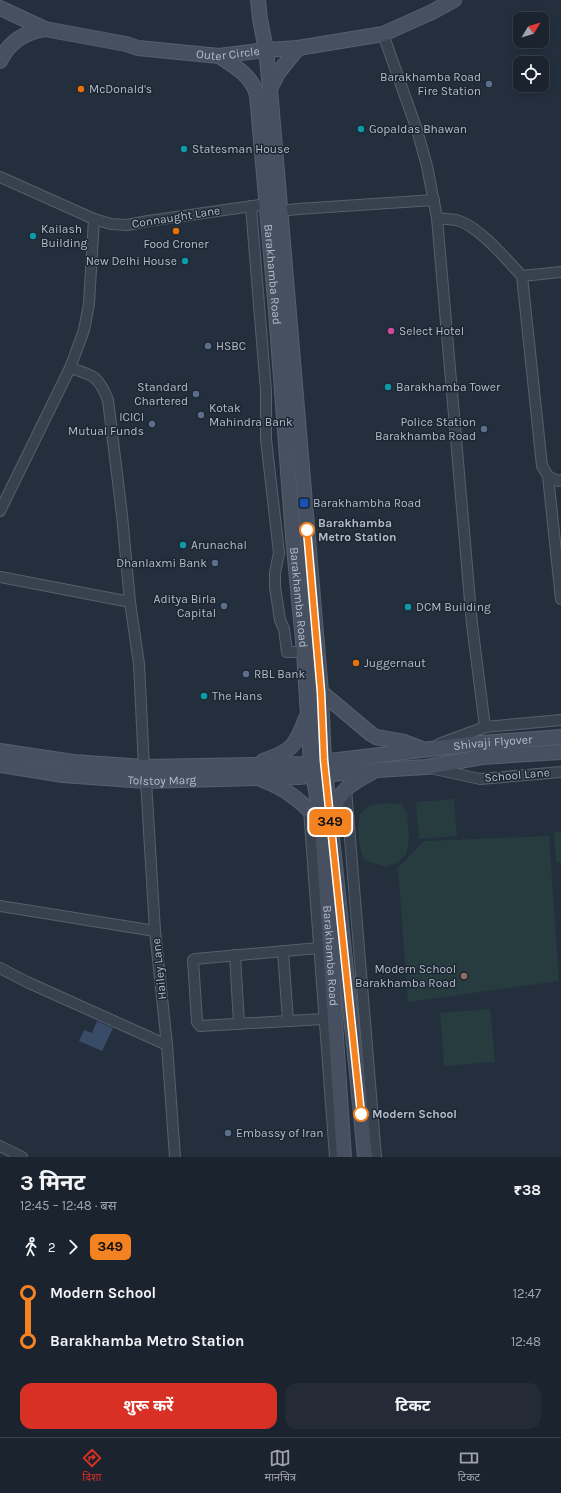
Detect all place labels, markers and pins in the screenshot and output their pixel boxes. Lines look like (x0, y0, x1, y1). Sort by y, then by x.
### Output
place label: Barakhamba Road Fire Station (380, 70, 481, 98)
marker: Barakhamba Road Fire Station (484, 79, 494, 89)
place label: McDonald's (89, 82, 152, 96)
marker: McDonald's (76, 84, 86, 94)
place label: Gopaldas Bhawan (369, 122, 467, 136)
marker: Gopaldas Bhawan (356, 124, 366, 134)
place label: Statesman House (192, 142, 290, 156)
marker: Statesman House (179, 144, 189, 154)
place label: Kailash Building (41, 222, 88, 250)
marker: Food Croner (171, 226, 181, 236)
marker: Kailash Building (28, 231, 38, 241)
place label: Food Croner (143, 237, 209, 251)
place label: New Delhi House (86, 254, 177, 268)
marker: New Delhi House (180, 256, 190, 266)
place label: Select Hotel (399, 324, 464, 338)
marker: Select Hotel (386, 326, 396, 336)
place label: HSBC (216, 339, 246, 353)
marker: HSBC (203, 341, 213, 351)
place label: Standard Chartered (134, 380, 188, 408)
place label: Barakhamba Tower (396, 380, 501, 394)
marker: Barakhamba Tower (383, 382, 393, 392)
marker: Standard Chartered (191, 389, 201, 399)
place label: Kotak Mahindra Bank (209, 401, 293, 429)
place label: ICICI Mutual Funds (68, 410, 144, 438)
marker: Kotak Mahindra Bank (196, 410, 206, 420)
place label: Police Station Barakhamba Road (375, 415, 476, 443)
marker: ICICI Mutual Funds (147, 419, 157, 429)
marker: Police Station Barakhamba Road (479, 424, 489, 434)
place label: Barakhambha Road (313, 496, 421, 510)
marker: Barakhambha Road (298, 497, 310, 509)
place label: Barakhamba Metro Station (318, 516, 396, 544)
marker: Barakhamba Metro Station (299, 522, 315, 538)
place label: Arunachal (191, 538, 247, 552)
marker: Arunachal (178, 540, 188, 550)
place label: Dhanlaxmi Bank (116, 556, 207, 570)
marker: Dhanlaxmi Bank (210, 558, 220, 568)
place label: Aditya Birla Capital (154, 592, 216, 620)
place label: DCM Building (416, 600, 491, 614)
marker: Aditya Birla Capital (219, 601, 229, 611)
marker: DCM Building (403, 602, 413, 612)
place label: Juggernaut (364, 656, 426, 670)
marker: Juggernaut (351, 658, 361, 668)
place label: RBL Bank (254, 667, 306, 681)
marker: RBL Bank (241, 669, 251, 679)
place label: The Hans (212, 689, 262, 703)
marker: The Hans (199, 691, 209, 701)
place label: Modern School Barakhamba Road (355, 962, 456, 990)
marker: Modern School Barakhamba Road (459, 971, 469, 981)
marker: Modern School (353, 1106, 369, 1122)
place label: Modern School (372, 1107, 457, 1121)
place label: Embassy of Iran (236, 1126, 324, 1140)
marker: Embassy of Iran (223, 1128, 233, 1138)

